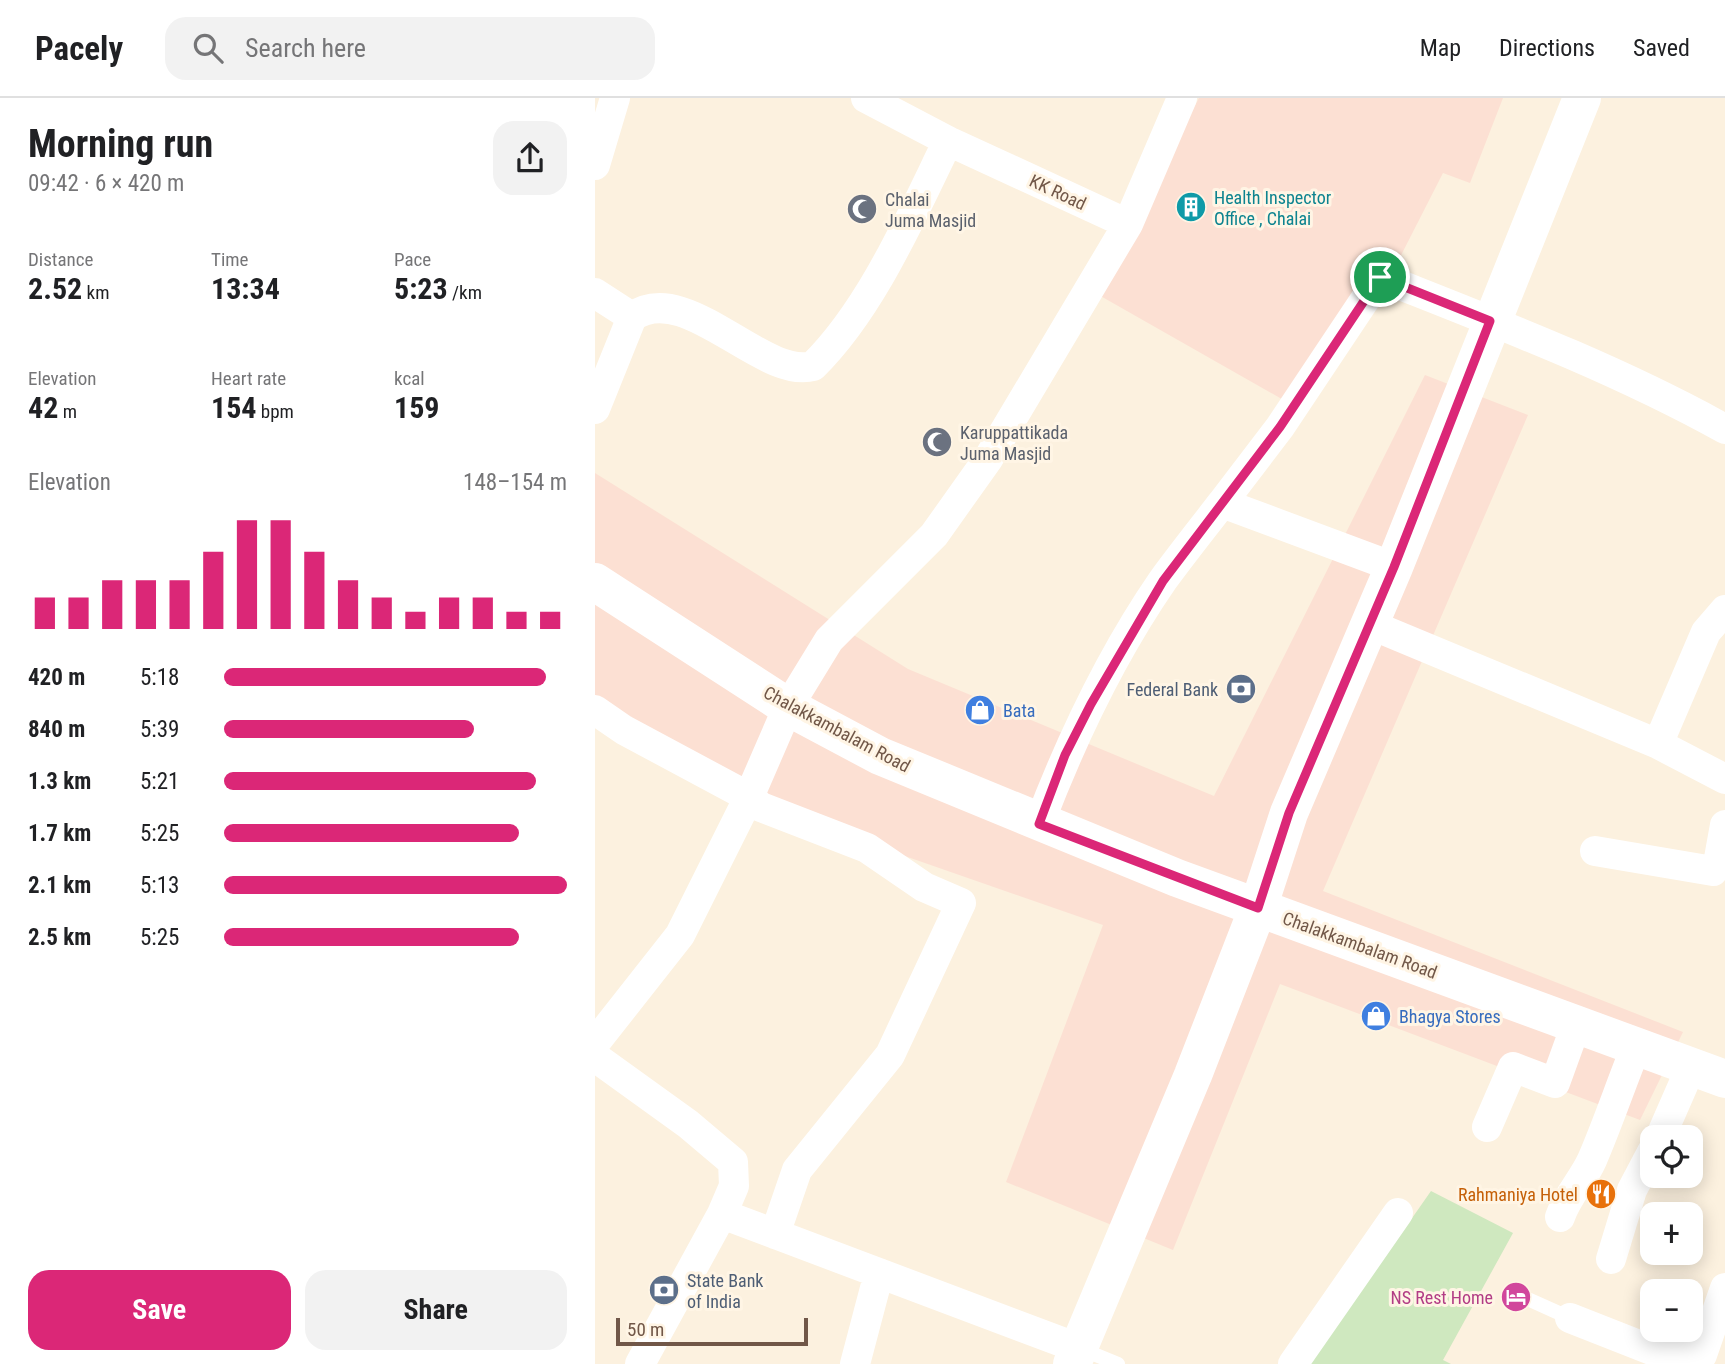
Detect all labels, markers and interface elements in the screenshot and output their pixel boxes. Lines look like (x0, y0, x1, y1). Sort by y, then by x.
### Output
search box (165, 17, 655, 80)
text: Pacely (35, 29, 123, 68)
icon: search (189, 29, 227, 67)
text: Search here (245, 33, 366, 63)
text: Map (1420, 34, 1461, 62)
text: Directions (1499, 34, 1595, 62)
text: Saved (1633, 34, 1690, 62)
button: share (493, 121, 567, 195)
text: Morning run (28, 122, 213, 166)
text: 09:42 · 6 × 420 m (28, 170, 184, 197)
street label: KK Road (1026, 170, 1090, 214)
place label: Health Inspector Office , Chalai (1214, 187, 1332, 229)
place label: Chalai Juma Masjid (885, 189, 976, 231)
building icon: Health Inspector Office , Chalai (1174, 190, 1208, 224)
mosque icon: Chalai Juma Masjid (845, 192, 879, 226)
pin (1350, 247, 1410, 307)
text: Distance (28, 248, 93, 271)
text: Time (211, 248, 248, 271)
text: Pace (394, 248, 431, 271)
icon: arrive (1361, 258, 1399, 296)
text: 2.52 (28, 271, 82, 306)
text: 13:34 (211, 271, 280, 306)
text: 5:23 (394, 271, 448, 306)
text: km (82, 281, 109, 304)
text: /km (448, 281, 482, 304)
text: Elevation (28, 367, 96, 390)
text: Heart rate (211, 367, 286, 390)
text: kcal (394, 367, 425, 390)
text: 42 (28, 390, 58, 425)
text: 154 (211, 390, 256, 425)
text: 159 (394, 390, 439, 425)
text: m (58, 400, 77, 423)
text: bpm (256, 400, 294, 423)
place label: Karuppattikada Juma Masjid (960, 422, 1068, 464)
mosque icon: Karuppattikada Juma Masjid (920, 425, 954, 459)
text: Elevation (28, 469, 111, 496)
text: 148–154 m (463, 469, 567, 496)
text: 420 m (28, 664, 85, 691)
text: 5:18 (140, 664, 179, 691)
bank icon: Federal Bank (1224, 672, 1258, 706)
place label: Federal Bank (1126, 679, 1218, 700)
street label: Chalakkambalam Road (760, 682, 914, 776)
shop icon: Bata (963, 693, 997, 727)
place label: Bata (1003, 700, 1035, 721)
text: 840 m (28, 716, 85, 743)
text: 5:39 (140, 716, 179, 743)
text: 1.3 km (28, 768, 91, 795)
text: 5:21 (140, 768, 179, 795)
text: 1.7 km (28, 820, 91, 847)
text: 5:25 (140, 820, 179, 847)
text: 2.1 km (28, 872, 91, 899)
text: 5:13 (140, 872, 179, 899)
street label: Chalakkambalam Road (1280, 907, 1440, 983)
text: 2.5 km (28, 924, 91, 951)
text: 5:25 (140, 924, 179, 951)
shop icon: Bhagya Stores (1359, 999, 1393, 1033)
place label: Bhagya Stores (1399, 1006, 1501, 1027)
map controls (1640, 1125, 1703, 1342)
button: locate (1640, 1125, 1703, 1188)
restaurant icon: Rahmaniya Hotel (1584, 1177, 1618, 1211)
place label: Rahmaniya Hotel (1458, 1184, 1578, 1205)
button: + (1640, 1202, 1703, 1265)
button: Save (28, 1270, 291, 1350)
button: Share (305, 1270, 567, 1350)
place label: State Bank of India (687, 1270, 763, 1312)
bank icon: State Bank of India (647, 1273, 681, 1307)
button: − (1640, 1279, 1703, 1342)
hotel icon: NS Rest Home (1499, 1280, 1533, 1314)
place label: NS Rest Home (1391, 1287, 1493, 1308)
scale bar (616, 1315, 809, 1347)
text: 50 m (627, 1318, 664, 1341)

